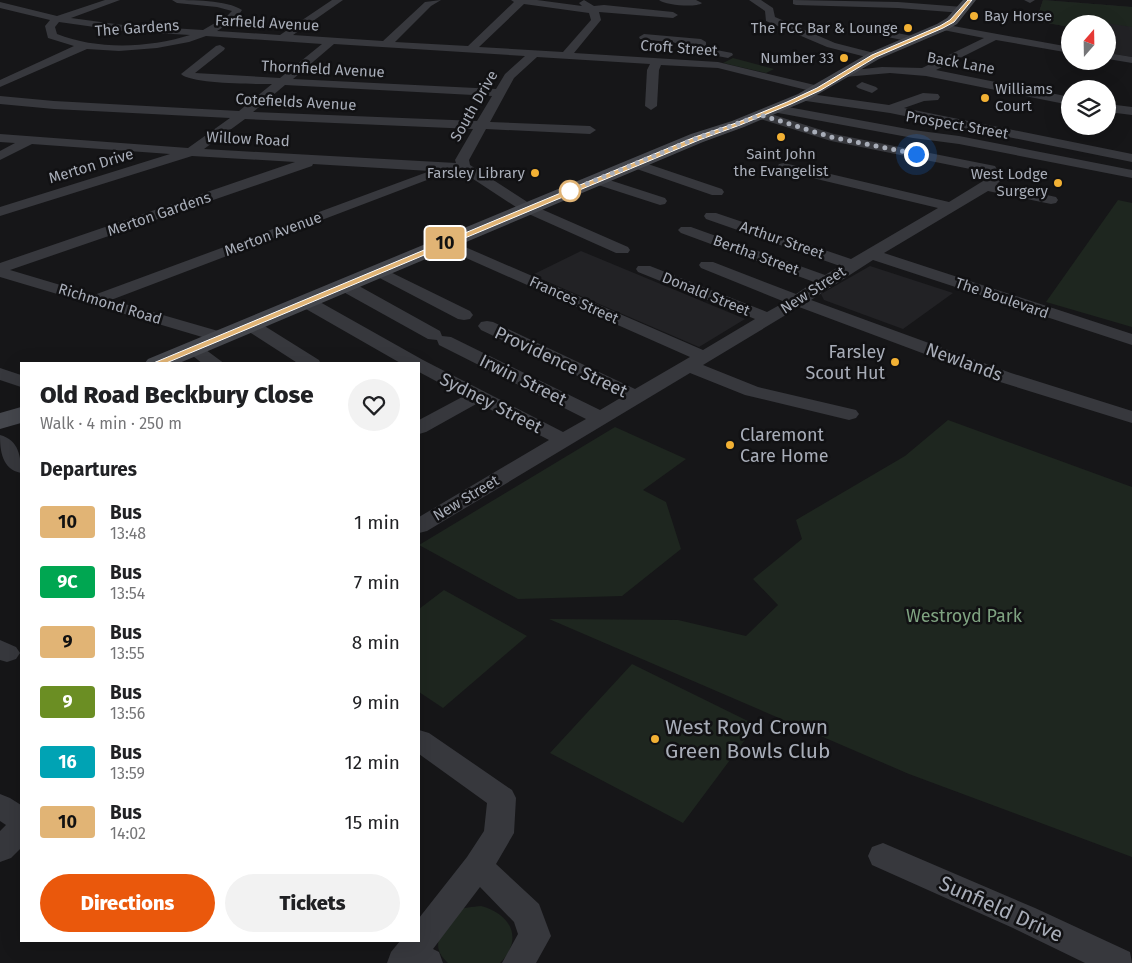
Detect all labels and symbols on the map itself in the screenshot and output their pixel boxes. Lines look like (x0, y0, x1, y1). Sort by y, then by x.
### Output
place label: Bay Horse (984, 7, 1052, 25)
marker: Bay Horse (968, 10, 980, 22)
street label: Farfield Avenue (214, 11, 320, 35)
north arrow (1061, 15, 1116, 70)
street label: The Gardens (94, 16, 180, 40)
place label: The FCC Bar & Lounge (751, 19, 898, 37)
marker: The FCC Bar & Lounge (902, 22, 914, 34)
street label: Croft Street (640, 36, 719, 60)
street label: Back Lane (926, 48, 996, 78)
place label: Number 33 (760, 49, 834, 67)
marker: Number 33 (838, 52, 850, 64)
street label: Thornfield Avenue (261, 57, 385, 81)
street label: South Drive (446, 67, 502, 145)
place label: Williams Court (995, 80, 1053, 115)
street label: Cotefields Avenue (235, 90, 357, 114)
marker: Williams Court (979, 92, 991, 104)
street label: Prospect Street (904, 107, 1010, 143)
street label: Willow Road (206, 128, 290, 150)
marker: Saint John the Evangelist (775, 131, 787, 143)
your location (904, 142, 929, 167)
street label: Merton Drive (47, 145, 135, 187)
place label: Saint John the Evangelist (734, 145, 829, 180)
place label: Farsley Library (427, 164, 526, 182)
place label: West Lodge Surgery (971, 165, 1049, 200)
marker: Farsley Library (529, 167, 541, 179)
marker: West Lodge Surgery (1052, 177, 1064, 189)
unlabelled marker (559, 180, 581, 202)
street label: Merton Gardens (105, 188, 213, 240)
street label: Merton Avenue (222, 208, 324, 260)
street label: Arthur Street (738, 217, 827, 263)
line badge: 10 (422, 227, 468, 259)
street label: Bertha Street (711, 231, 802, 279)
street label: New Street (777, 262, 849, 318)
street label: Donald Street (659, 268, 753, 320)
street label: Frances Street (527, 272, 622, 328)
street label: The Boulevard (953, 274, 1051, 322)
street label: Richmond Road (56, 280, 164, 328)
street label: Providence Street (491, 322, 631, 403)
street label: Newlands (923, 338, 1005, 386)
place label: Farsley Scout Hut (805, 341, 885, 384)
street label: Irwin Street (476, 349, 571, 411)
marker: Farsley Scout Hut (889, 356, 901, 368)
street label: Sydney Street (436, 368, 546, 438)
place label: Claremont Care Home (740, 424, 829, 467)
marker: Claremont Care Home (724, 439, 736, 451)
street label: New Street (430, 471, 503, 525)
park label: Westroyd Park (906, 605, 1023, 627)
place label: West Royd Crown Green Bowls Club (665, 714, 831, 764)
marker: West Royd Crown Green Bowls Club (649, 733, 661, 745)
street label: Sunfield Drive (935, 870, 1067, 948)

